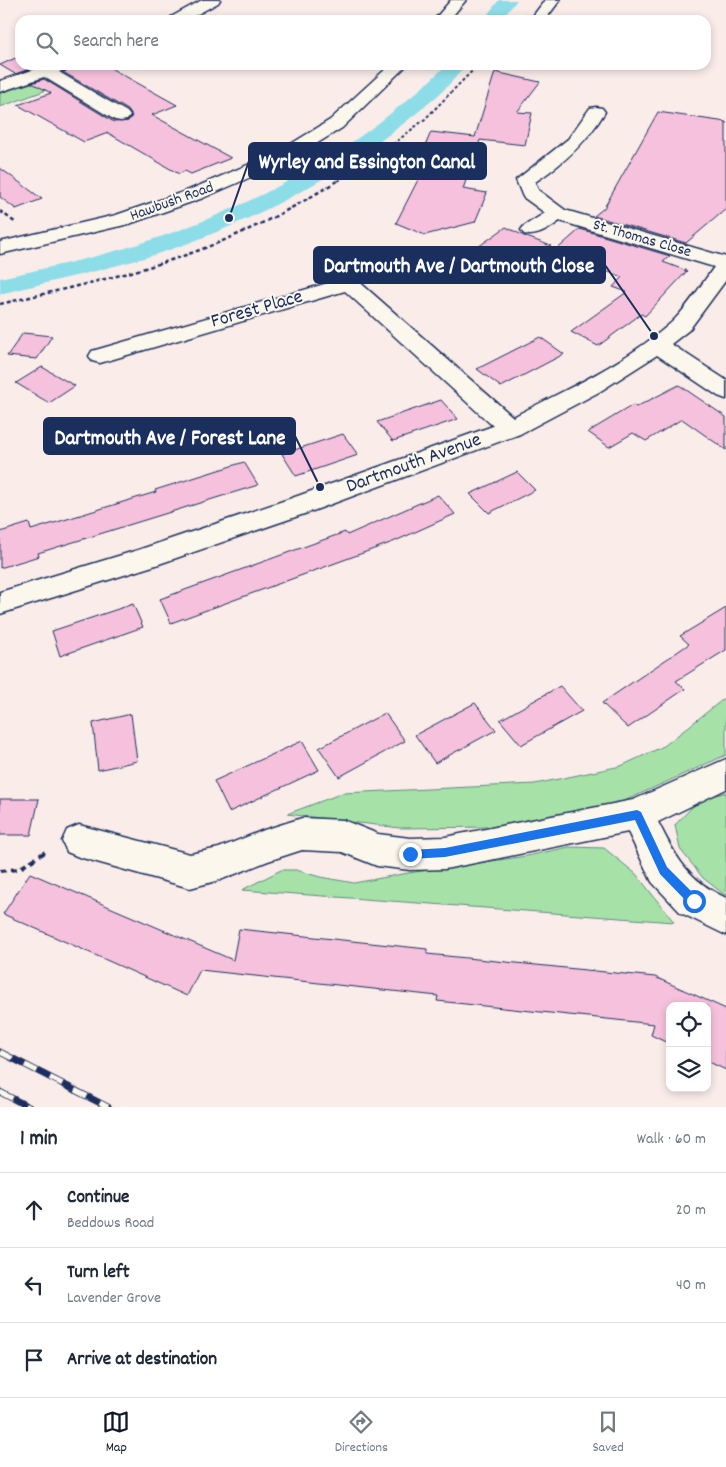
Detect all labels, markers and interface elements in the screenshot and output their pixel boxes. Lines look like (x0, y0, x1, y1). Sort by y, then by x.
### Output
search box (15, 15, 711, 70)
icon: search (33, 29, 61, 57)
text: Search here (73, 29, 159, 56)
callout: Wyrley and Essington Canal (249, 143, 486, 179)
text: Wyrley and Essington Canal (259, 149, 476, 179)
street label: Hawbush Road (127, 176, 217, 228)
street label: St. Thomas Close (590, 214, 694, 264)
callout: Dartmouth Ave / Dartmouth Close (314, 247, 605, 283)
text: Dartmouth Ave / Dartmouth Close (324, 253, 594, 283)
street label: Forest Place (208, 283, 306, 336)
callout: Dartmouth Ave / Forest Lane (44, 418, 295, 454)
text: Dartmouth Ave / Forest Lane (55, 425, 285, 455)
street label: Dartmouth Avenue (343, 427, 486, 501)
route end (399, 843, 422, 866)
route start (683, 890, 706, 913)
map controls (666, 1002, 711, 1092)
button: locate (666, 1002, 711, 1047)
button: layers (666, 1047, 711, 1092)
text: 1 min (20, 1125, 57, 1155)
text: Walk · 60 m (637, 1128, 706, 1151)
text: Continue (67, 1185, 129, 1212)
icon: ahead (20, 1196, 48, 1224)
text: 20 m (676, 1199, 706, 1222)
text: Beddows Road (67, 1212, 154, 1235)
text: Turn left (67, 1260, 130, 1287)
icon: left (20, 1271, 48, 1299)
text: 40 m (676, 1274, 706, 1297)
text: Lavender Grove (67, 1287, 161, 1310)
icon: arrive (20, 1346, 48, 1374)
text: Arrive at destination (67, 1347, 217, 1374)
tab: Map (102, 1408, 130, 1458)
tab: Directions (335, 1408, 388, 1458)
tab: Saved (592, 1408, 624, 1458)

